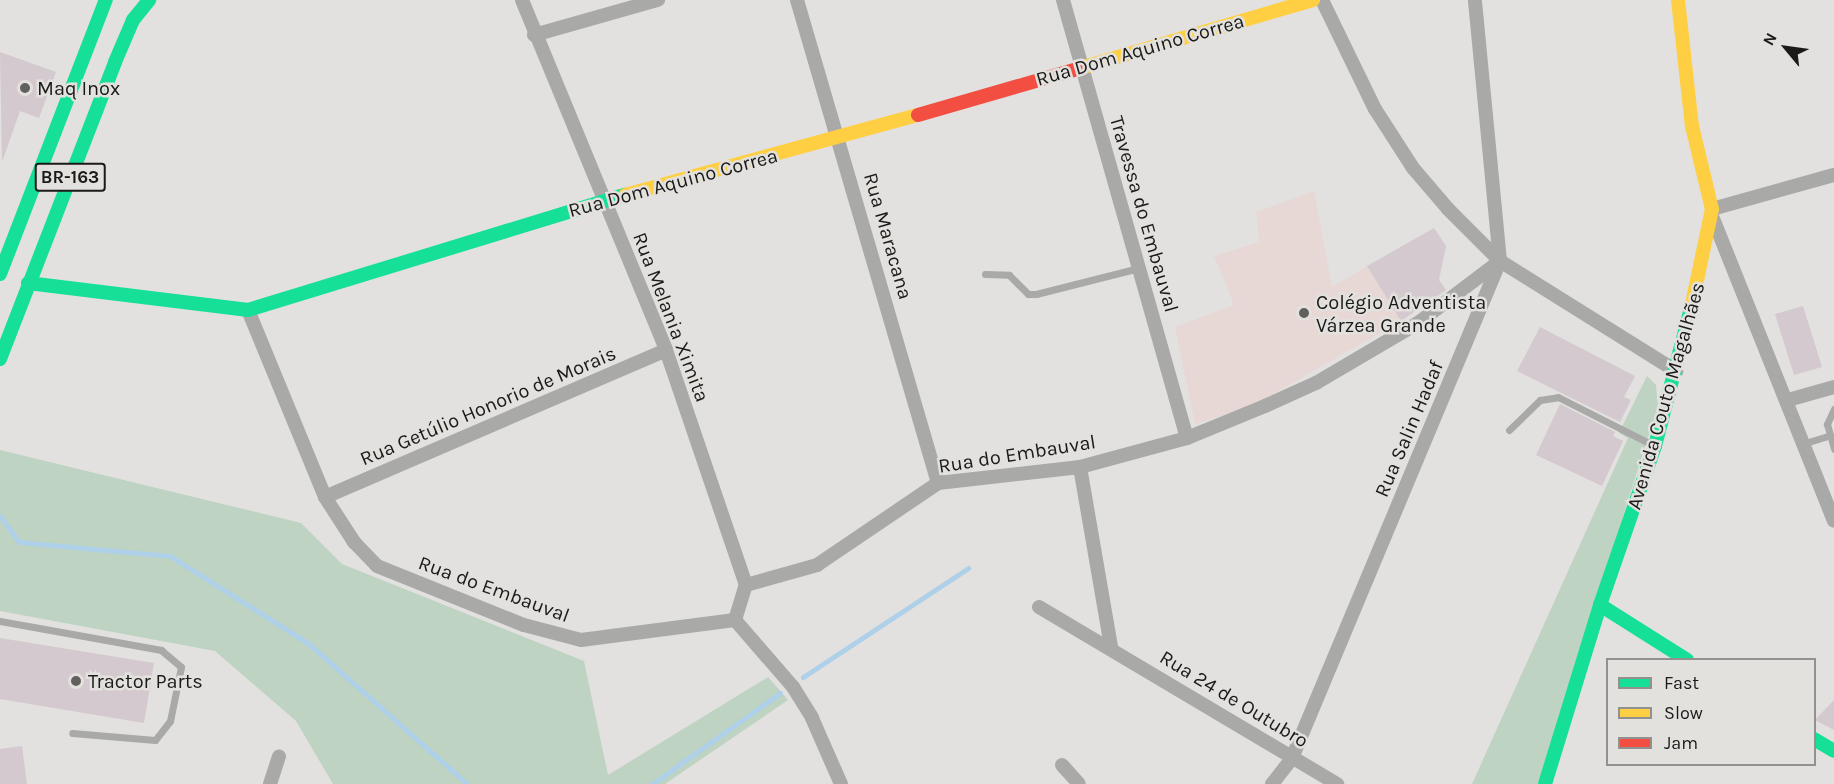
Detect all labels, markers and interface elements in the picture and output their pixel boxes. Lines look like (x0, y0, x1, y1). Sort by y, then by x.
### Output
street label: Rua Dom Aquino Correa (1033, 9, 1247, 91)
north arrow (1756, 18, 1816, 78)
text: N (1759, 29, 1781, 49)
place label: Maq Inox (37, 76, 120, 100)
marker: Maq Inox (18, 81, 32, 95)
street label: Travessa do Embauval (1104, 113, 1184, 315)
street label: Rua Dom Aquino Correa (566, 144, 780, 222)
road number: BR-163 (34, 162, 106, 192)
street label: Rua Maracana (858, 170, 918, 302)
street label: Rua Melania Ximita (628, 229, 714, 405)
street label: Avenida Couto Magalhães (1622, 280, 1710, 512)
place label: Colégio Adventista Várzea Grande (1316, 290, 1486, 337)
marker: Colégio Adventista Várzea Grande (1297, 306, 1311, 320)
street label: Rua Getúlio Honorio de Morais (356, 341, 620, 471)
street label: Rua Salin Hadaf (1369, 357, 1449, 501)
street label: Rua do Embauval (936, 430, 1098, 478)
street label: Rua do Embauval (415, 550, 573, 628)
street label: Rua 24 de Outubro (1155, 645, 1313, 753)
legend (1606, 658, 1816, 766)
place label: Tractor Parts (88, 669, 203, 693)
text: Fast (1664, 672, 1699, 694)
marker: Tractor Parts (69, 674, 83, 688)
text: Slow (1664, 702, 1703, 724)
text: Jam (1664, 732, 1698, 754)

